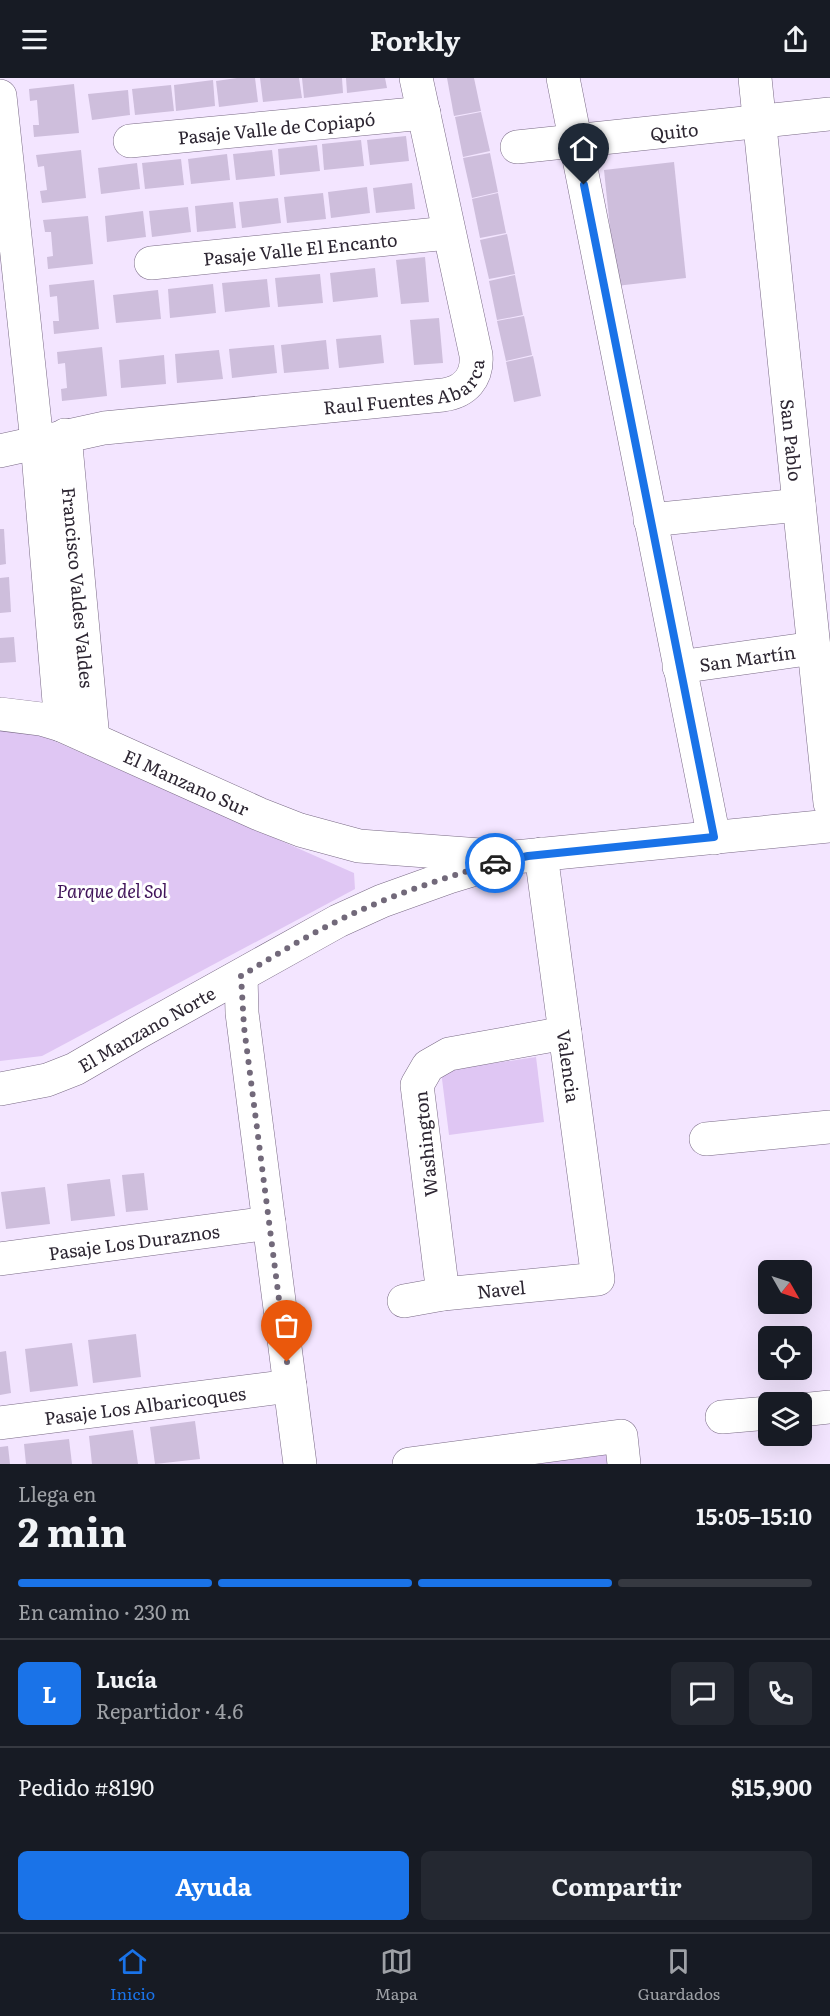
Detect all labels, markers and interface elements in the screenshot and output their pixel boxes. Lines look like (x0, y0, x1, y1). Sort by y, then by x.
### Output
text: Forkly (370, 19, 460, 59)
icon: menu (18, 23, 51, 56)
icon: share (779, 23, 812, 56)
street label: Pasaje Valle de Copiapó (176, 104, 376, 150)
street label: Quito (649, 114, 700, 146)
pin (558, 123, 609, 185)
icon: home (567, 132, 600, 165)
street label: Pasaje Valle El Encanto (202, 225, 399, 271)
street label: Raul Fuentes Abarca (322, 358, 490, 420)
street label: San Pablo (775, 398, 810, 483)
street label: Francisco Valdes Valdes (56, 486, 102, 689)
street label: San Martín (698, 637, 797, 677)
street label: El Manzano Sur (120, 742, 254, 822)
courier (465, 833, 525, 893)
icon: car (479, 847, 512, 880)
park label: Parque del Sol (57, 877, 168, 904)
street label: El Manzano Norte (73, 979, 220, 1078)
street label: Valencia (551, 1028, 588, 1104)
street label: Washington (406, 1090, 444, 1198)
street label: Pasaje Los Duraznos (47, 1216, 221, 1266)
north arrow (758, 1260, 812, 1314)
map controls (758, 1260, 812, 1446)
street label: Navel (476, 1273, 527, 1304)
pin (261, 1300, 312, 1362)
icon: bag (270, 1309, 303, 1342)
button: locate (758, 1326, 812, 1380)
street label: Pasaje Los Albaricoques (42, 1378, 247, 1431)
button: layers (758, 1392, 812, 1446)
text: Llega en (18, 1478, 96, 1508)
text: 15:05–15:10 (696, 1499, 812, 1532)
text: 2 min (18, 1501, 127, 1559)
text: En camino · 230 m (18, 1596, 190, 1626)
text: Lucía (96, 1662, 157, 1695)
button: chat (671, 1662, 734, 1725)
button: phone (749, 1662, 812, 1725)
text: L (42, 1677, 57, 1710)
text: Repartidor · 4.6 (96, 1695, 243, 1725)
text: Pedido #8190 (18, 1770, 154, 1803)
text: $15,900 (731, 1770, 812, 1803)
button: Ayuda (18, 1851, 409, 1920)
button: Compartir (421, 1851, 812, 1920)
tab: Inicio (110, 1945, 155, 2005)
tab: Mapa (375, 1945, 418, 2005)
tab: Guardados (638, 1945, 720, 2005)

